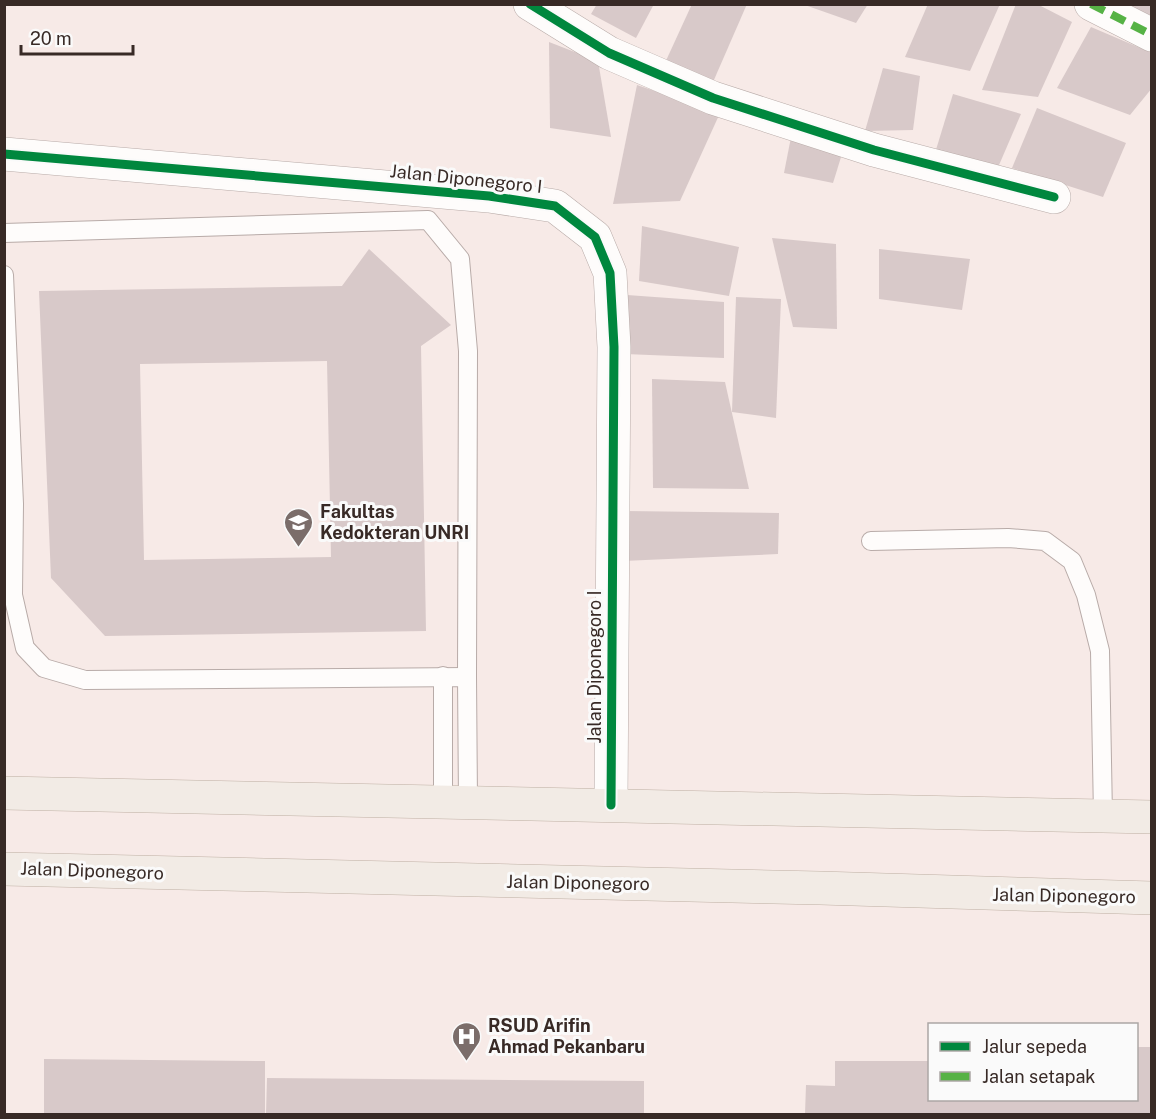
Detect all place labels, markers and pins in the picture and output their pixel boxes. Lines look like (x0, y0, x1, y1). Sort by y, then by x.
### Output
place label: Fakultas Kedokteran UNRI (320, 501, 469, 543)
school or university icon: Fakultas Kedokteran UNRI (283, 506, 315, 548)
place label: RSUD Arifin Ahmad Pekanbaru (488, 1015, 645, 1057)
hospital icon: RSUD Arifin Ahmad Pekanbaru (451, 1020, 483, 1062)

